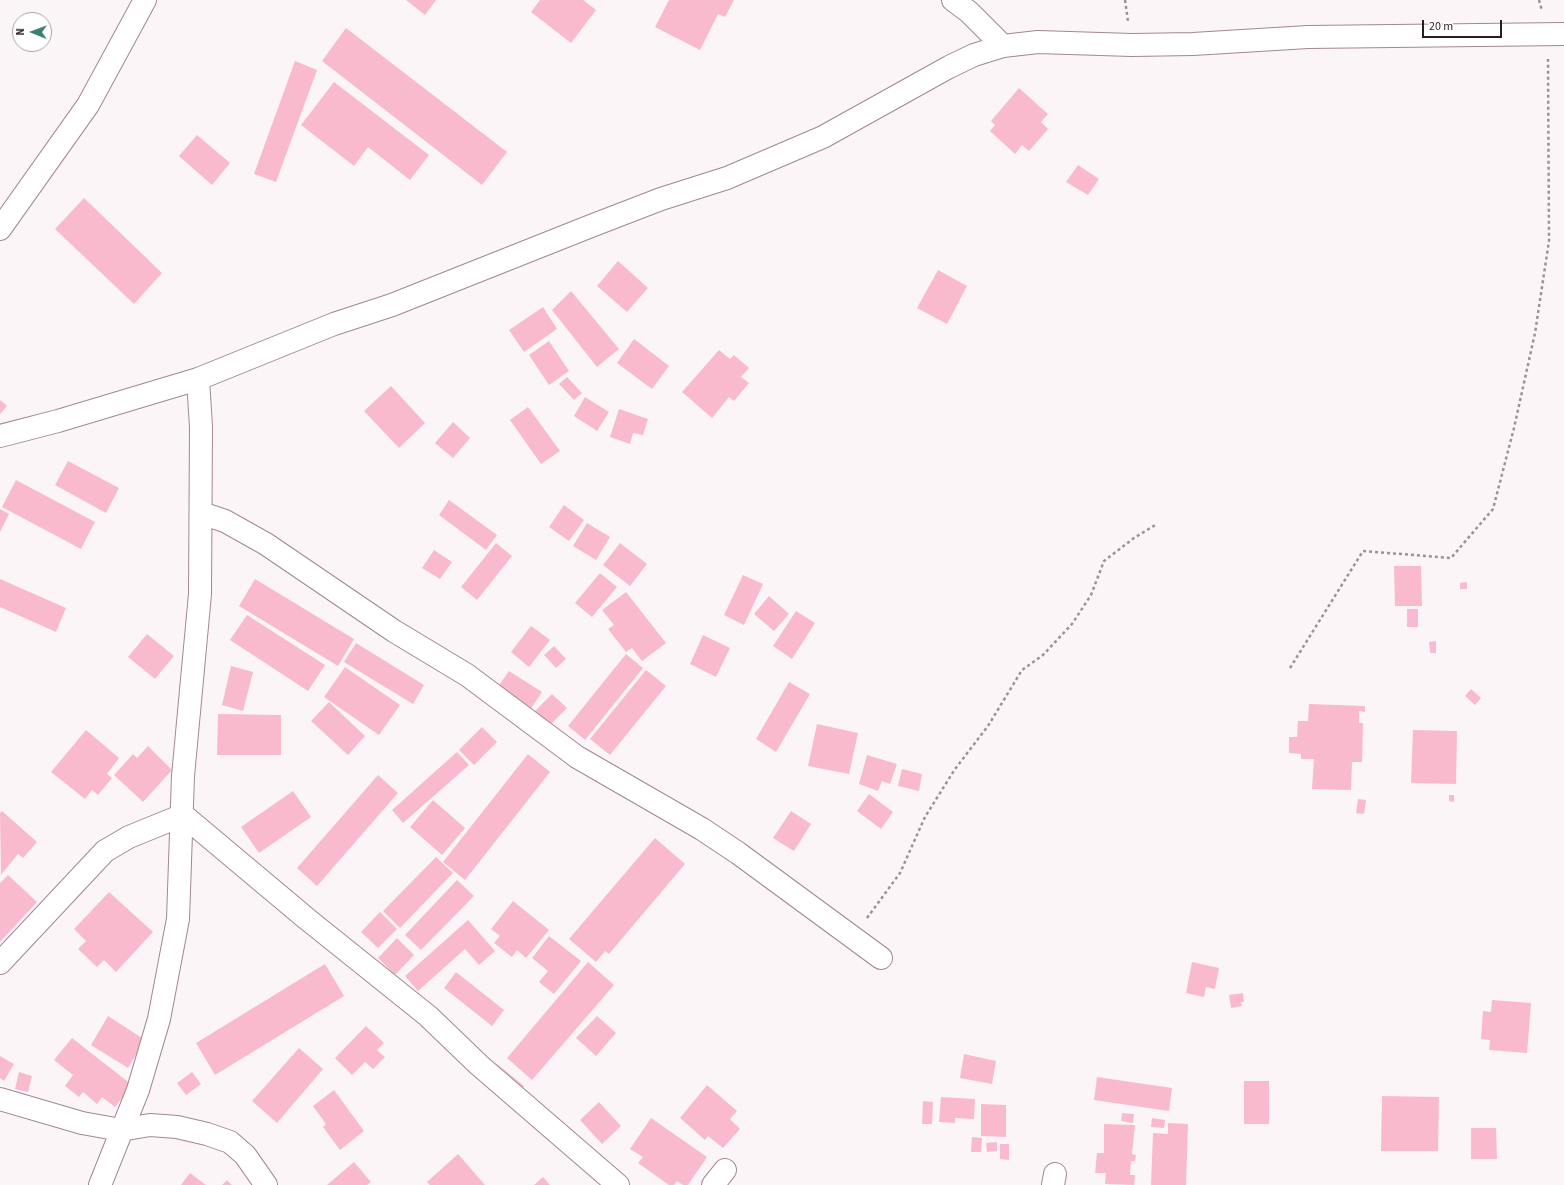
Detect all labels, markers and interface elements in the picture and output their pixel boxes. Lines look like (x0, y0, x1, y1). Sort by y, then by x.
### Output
north arrow (12, 12, 52, 52)
scale bar (1424, 12, 1504, 38)
text: 20 m (1429, 18, 1453, 35)
text: N (13, 28, 28, 36)

